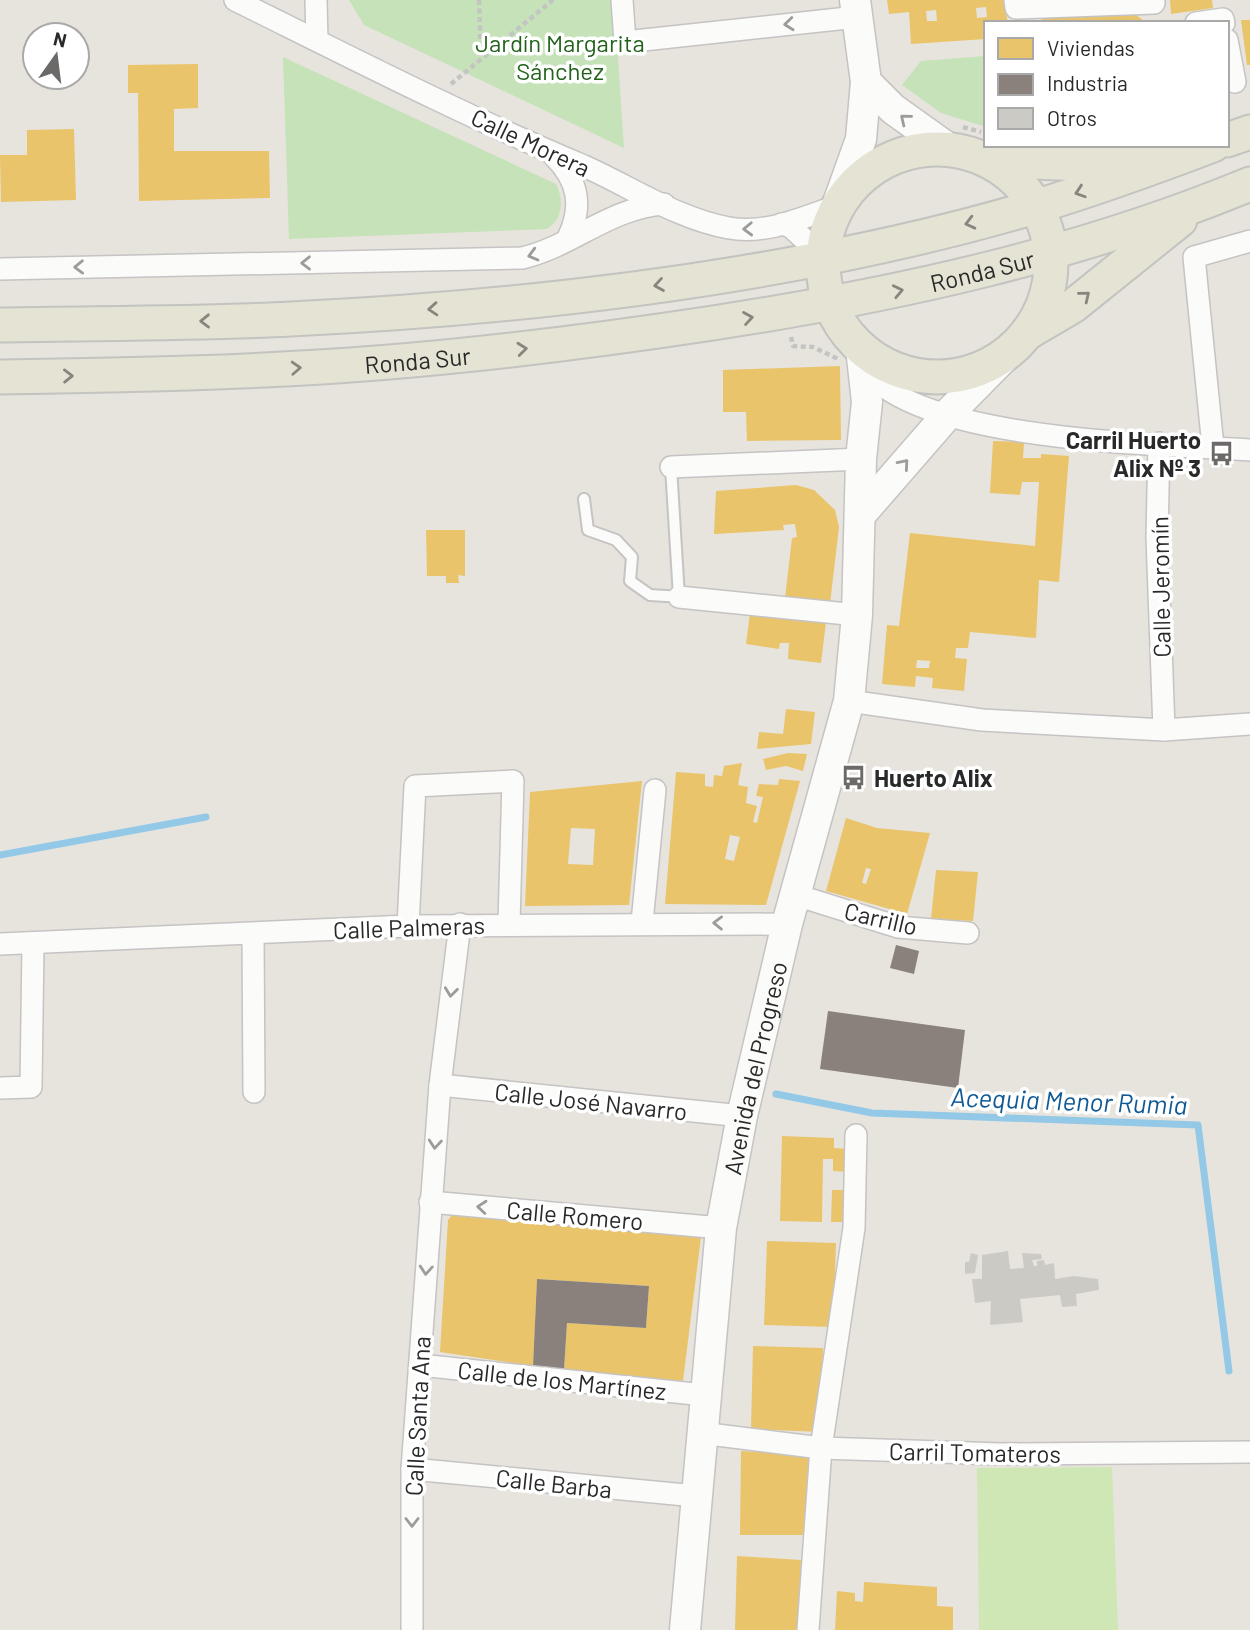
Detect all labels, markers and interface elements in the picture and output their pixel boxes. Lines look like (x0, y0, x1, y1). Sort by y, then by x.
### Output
one-way arrow (783, 16, 794, 31)
north arrow (21, 21, 91, 91)
legend (984, 21, 1229, 147)
text: N (51, 26, 69, 52)
park label: Jardín Margarita Sánchez (475, 28, 645, 85)
text: Viviendas (1047, 35, 1135, 60)
text: Industria (1047, 70, 1128, 95)
street label: Calle Morera (467, 102, 595, 182)
text: Otros (1047, 105, 1097, 130)
one-way arrow (901, 115, 914, 127)
one-way arrow (1074, 184, 1086, 199)
one-way arrow (964, 215, 976, 229)
one-way arrow (742, 221, 753, 236)
street label: Ronda Sur (927, 243, 1038, 297)
one-way arrow (527, 246, 539, 261)
one-way arrow (300, 255, 311, 270)
one-way arrow (73, 260, 84, 275)
one-way arrow (653, 277, 665, 292)
one-way arrow (892, 284, 904, 299)
one-way arrow (1077, 292, 1089, 305)
one-way arrow (427, 301, 438, 316)
one-way arrow (742, 311, 753, 326)
one-way arrow (200, 313, 210, 329)
street label: Ronda Sur (363, 340, 472, 378)
one-way arrow (517, 342, 528, 357)
one-way arrow (290, 360, 301, 375)
one-way arrow (63, 368, 74, 384)
place label: Carril Huerto Alix Nº 3 (1066, 425, 1201, 482)
bus stop icon: Carril Huerto Alix Nº 3 (1207, 439, 1235, 467)
one-way arrow (896, 459, 908, 472)
street label: Calle Jeromín (1144, 516, 1176, 658)
bus stop icon: Huerto Alix (840, 763, 868, 791)
place label: Huerto Alix (874, 763, 993, 792)
street label: Carrillo (841, 896, 921, 940)
street label: Calle Palmeras (332, 910, 486, 944)
one-way arrow (713, 915, 723, 931)
street label: Avenida del Progreso (717, 959, 792, 1177)
one-way arrow (444, 986, 459, 998)
street label: Calle José Navarro (493, 1076, 689, 1126)
water label: Acequia Menor Rumia (950, 1080, 1188, 1120)
one-way arrow (428, 1138, 443, 1149)
street label: Calle Romero (505, 1195, 645, 1235)
one-way arrow (476, 1199, 488, 1214)
one-way arrow (419, 1265, 434, 1276)
street label: Calle Santa Ana (398, 1335, 436, 1497)
street label: Calle de los Martínez (456, 1355, 668, 1405)
street label: Carril Tomateros (889, 1436, 1061, 1468)
street label: Calle Barba (495, 1462, 613, 1504)
one-way arrow (404, 1517, 420, 1527)

